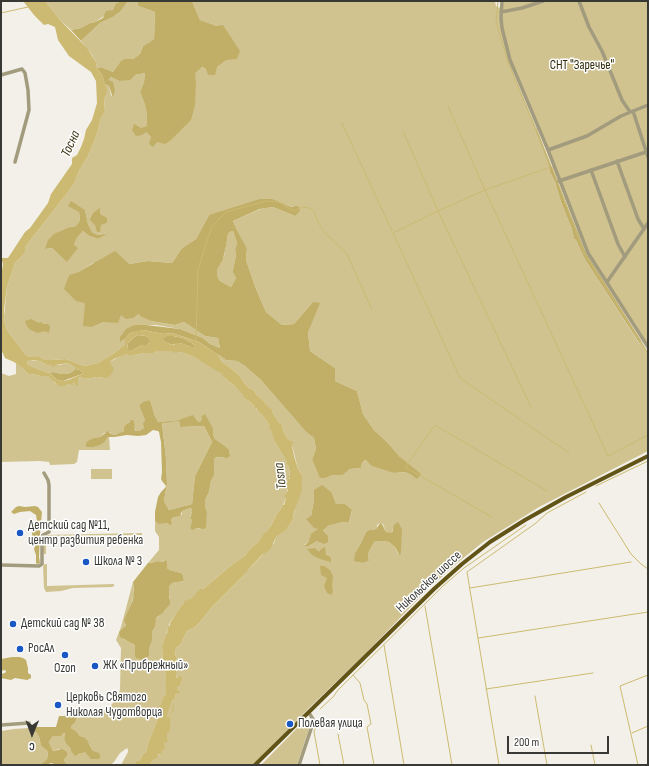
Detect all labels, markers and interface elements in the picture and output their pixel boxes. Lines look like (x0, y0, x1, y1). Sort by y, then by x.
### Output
park label: СНТ "Заречье" (550, 58, 614, 74)
water label: Тосна (58, 128, 84, 160)
water label: Tosna (271, 462, 291, 490)
place label: Детский сад №11, центр развития ребенка (28, 518, 143, 549)
marker: Детский сад №11, центр развития ребенка (15, 528, 25, 538)
street label: Никольское шоссе (393, 548, 465, 616)
place label: Школа № 3 (94, 554, 142, 570)
marker: Школа № 3 (81, 557, 91, 567)
place label: Детский сад № 38 (21, 616, 104, 632)
marker: Детский сад № 38 (8, 619, 18, 629)
place label: РосАл (28, 641, 54, 657)
marker: РосАл (15, 644, 25, 654)
marker: Ozon (60, 650, 70, 660)
place label: ЖК «Прибрежный» (103, 658, 188, 674)
place label: Ozon (54, 661, 76, 677)
marker: ЖК «Прибрежный» (90, 661, 100, 671)
place label: Церковь Святого Николая Чудотворца (66, 690, 162, 721)
marker: Церковь Святого Николая Чудотворца (53, 700, 63, 710)
north arrow (12, 714, 52, 754)
place label: Полевая улица (298, 716, 363, 732)
marker: Полевая улица (285, 719, 295, 729)
scale bar (509, 728, 611, 754)
text: 200 m (514, 735, 539, 750)
text: С (29, 740, 35, 753)

